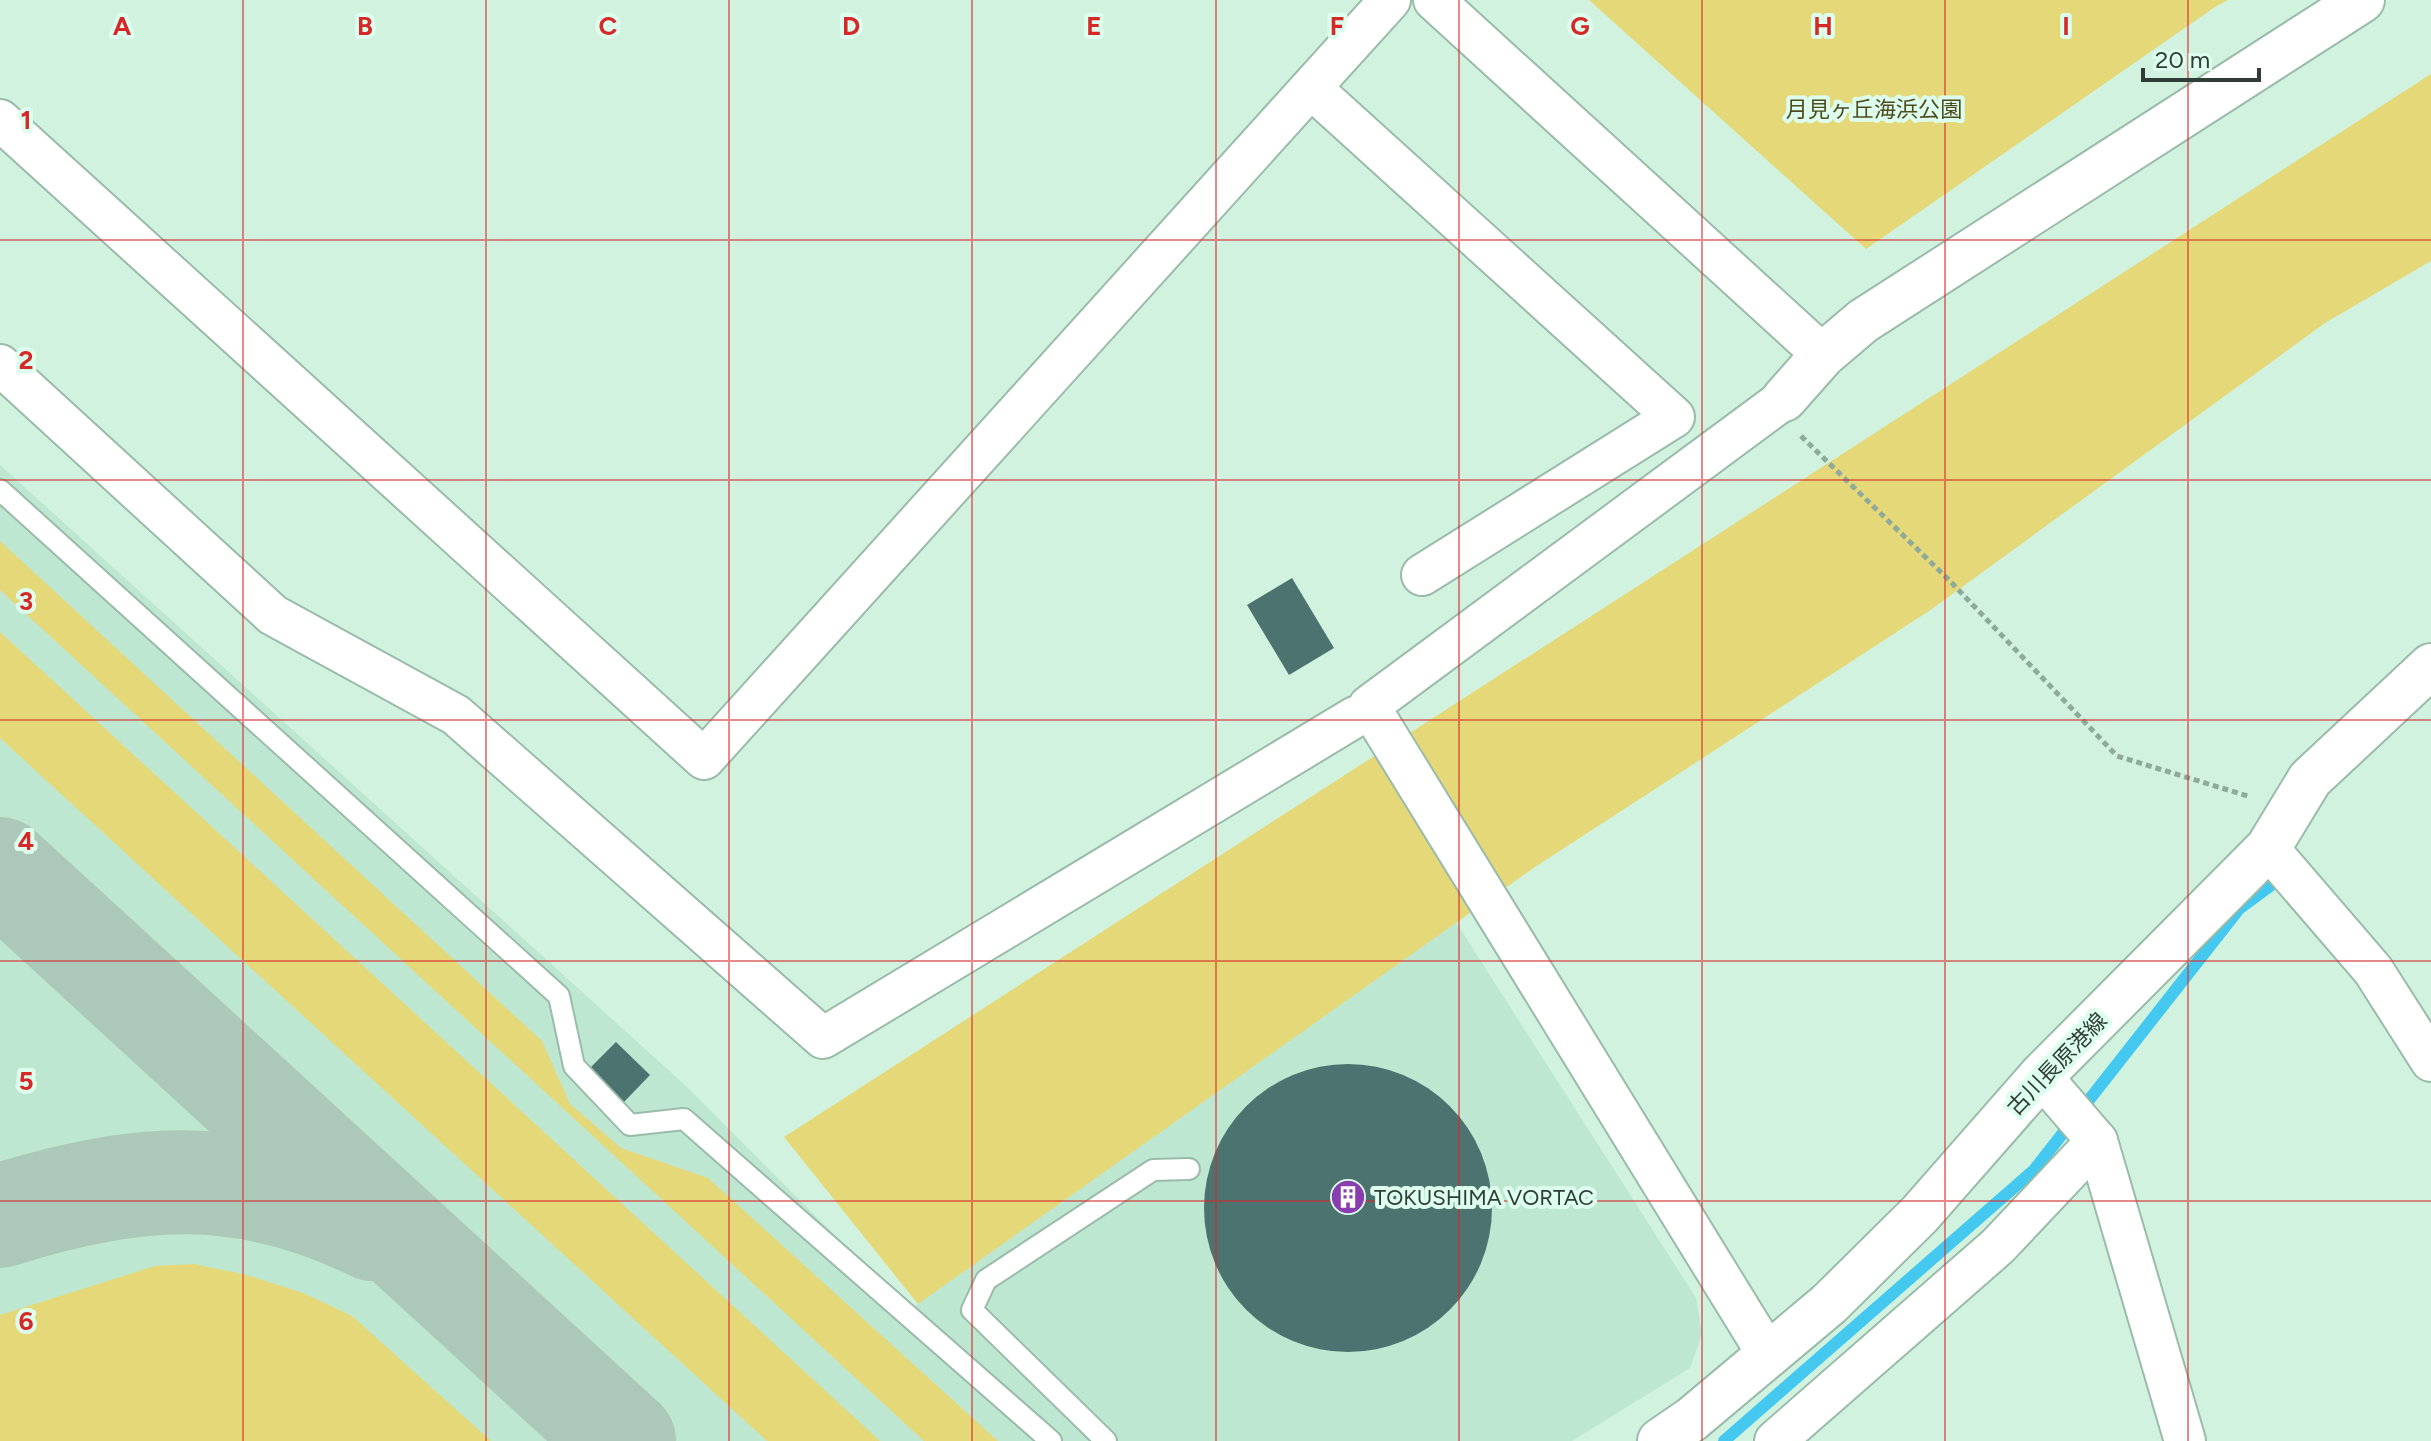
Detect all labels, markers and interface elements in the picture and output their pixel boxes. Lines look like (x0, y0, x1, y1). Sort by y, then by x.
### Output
text: A (113, 10, 132, 42)
text: B (357, 10, 373, 42)
text: C (599, 10, 618, 42)
text: D (842, 10, 860, 42)
text: E (1086, 10, 1102, 42)
text: F (1330, 10, 1344, 42)
text: G (1570, 10, 1590, 42)
text: H (1813, 10, 1833, 42)
text: I (2062, 10, 2070, 42)
scale bar (2143, 32, 2259, 82)
text: 20 m (2155, 45, 2210, 74)
park label: 月見ヶ丘海浜公園 (1786, 96, 1962, 123)
text: 1 (21, 104, 31, 136)
text: 2 (18, 344, 34, 376)
text: 3 (19, 585, 33, 617)
text: 4 (18, 825, 34, 857)
street label: 古川長原港線 (2001, 1007, 2113, 1121)
text: 5 (18, 1065, 34, 1097)
building icon: TOKUSHIMA VORTAC (1329, 1178, 1367, 1216)
place label: TOKUSHIMA VORTAC (1374, 1184, 1594, 1211)
text: 6 (18, 1305, 34, 1337)

